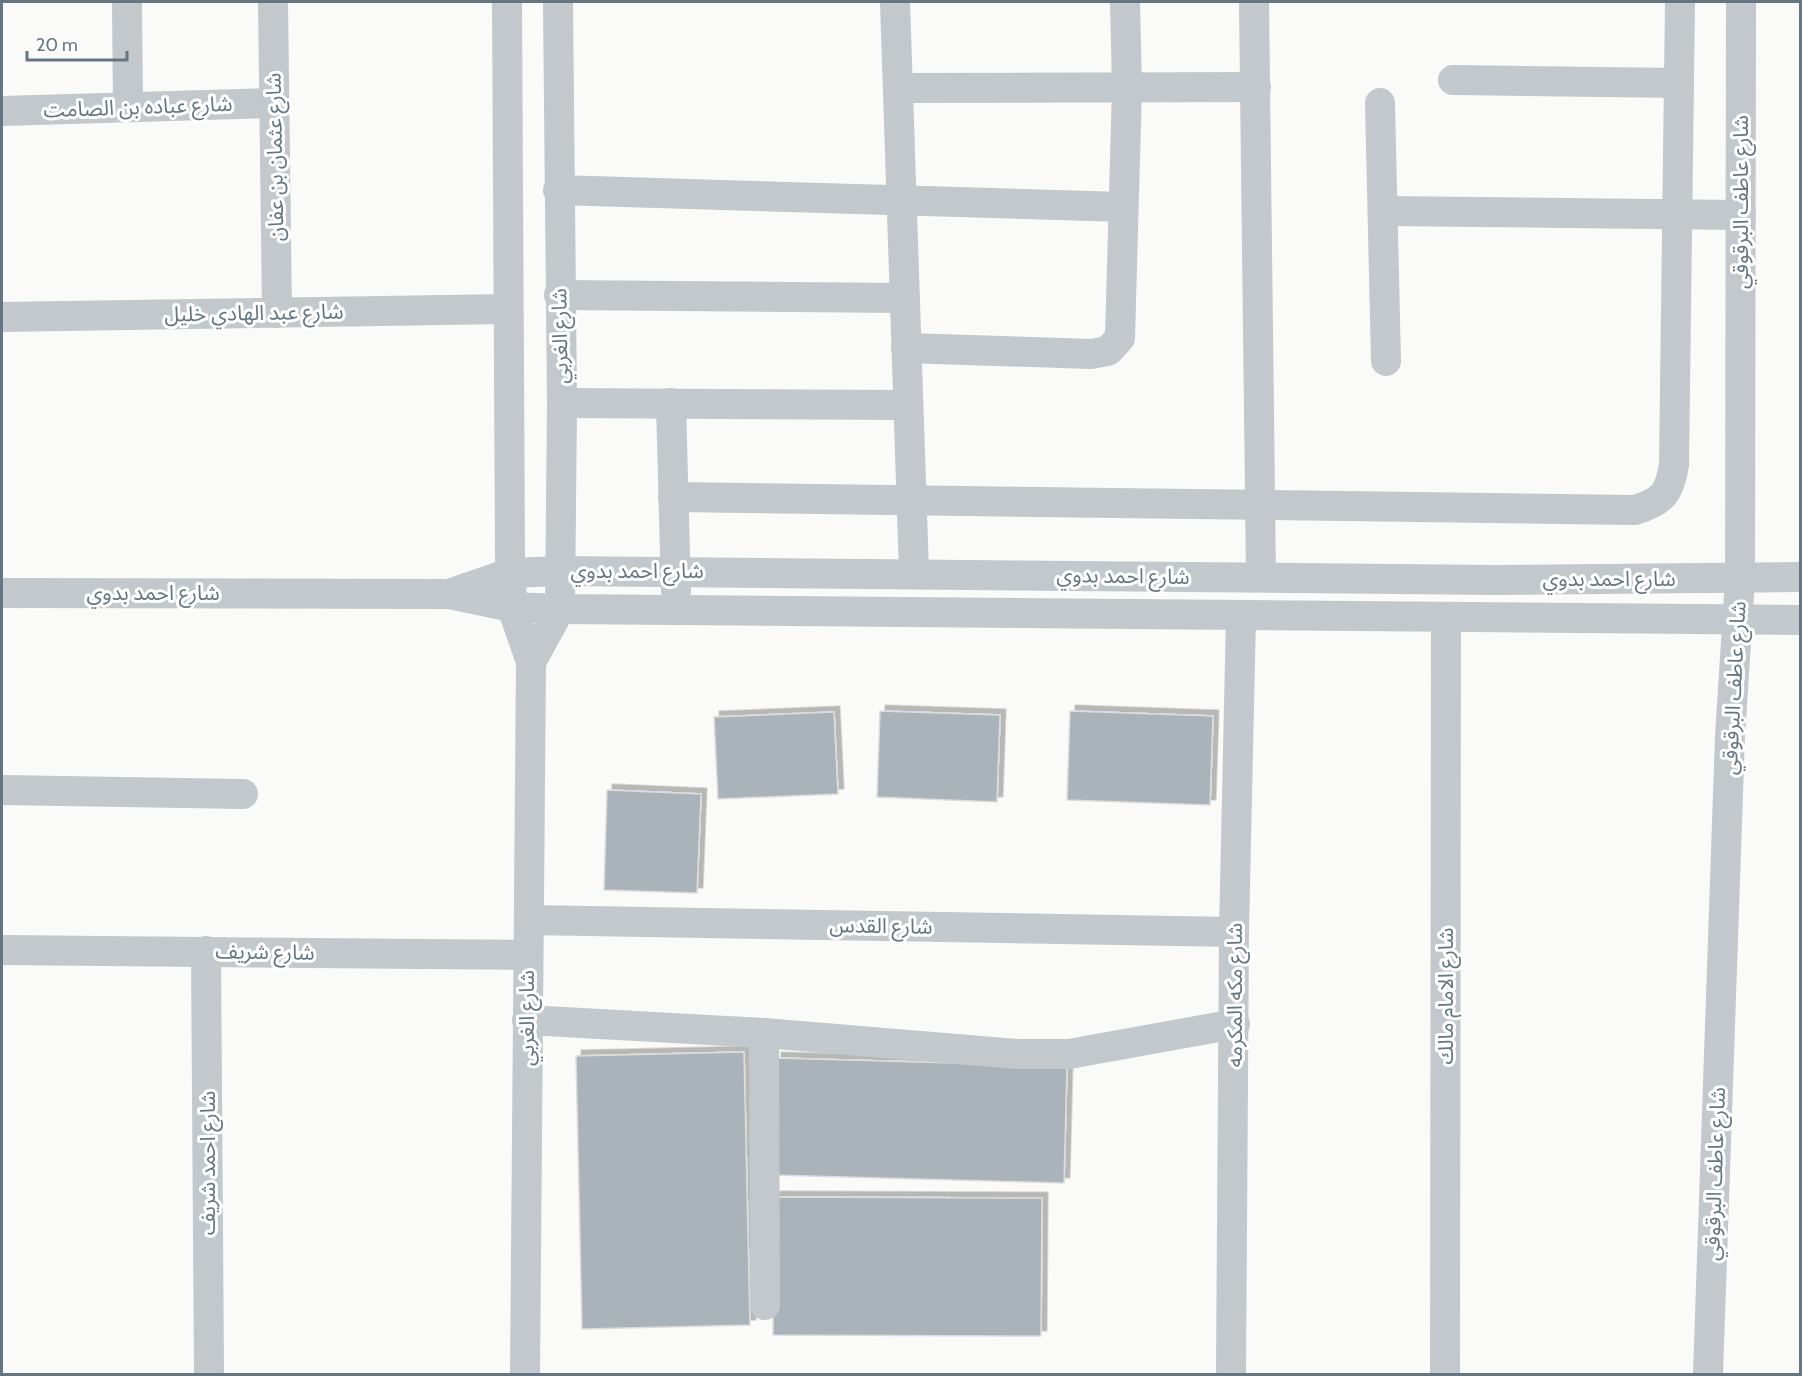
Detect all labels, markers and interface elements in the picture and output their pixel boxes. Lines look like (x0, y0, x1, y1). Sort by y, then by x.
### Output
scale bar (27, 24, 128, 62)
text: 20 m (36, 34, 78, 56)
street label: شارع عثمان بن عفان (261, 72, 291, 242)
street label: شارع عباده بن الصامت (43, 91, 233, 125)
street label: شارع عاطف البرقوقي (1728, 115, 1757, 289)
street label: شارع الغربي (546, 288, 577, 384)
street label: شارع عبد الهادي خليل (164, 298, 344, 330)
street label: شارع احمد بدوي (570, 558, 704, 587)
street label: شارع احمد بدوي (1056, 562, 1190, 593)
street label: شارع احمد بدوي (1542, 566, 1676, 595)
street label: شارع احمد بدوي (86, 580, 220, 609)
street label: شارع عاطف البرقوقي (1716, 601, 1754, 776)
street label: شارع القدس (829, 912, 933, 942)
street label: شارع مكه المكرمه (1222, 923, 1250, 1067)
street label: شارع الامام مالك (1433, 928, 1462, 1064)
street label: شارع شريف (215, 938, 315, 968)
street label: شارع الغربي (514, 970, 543, 1066)
street label: شارع عاطف البرقوقي (1699, 1087, 1734, 1261)
street label: شارع احمد شريف (195, 1091, 223, 1235)

